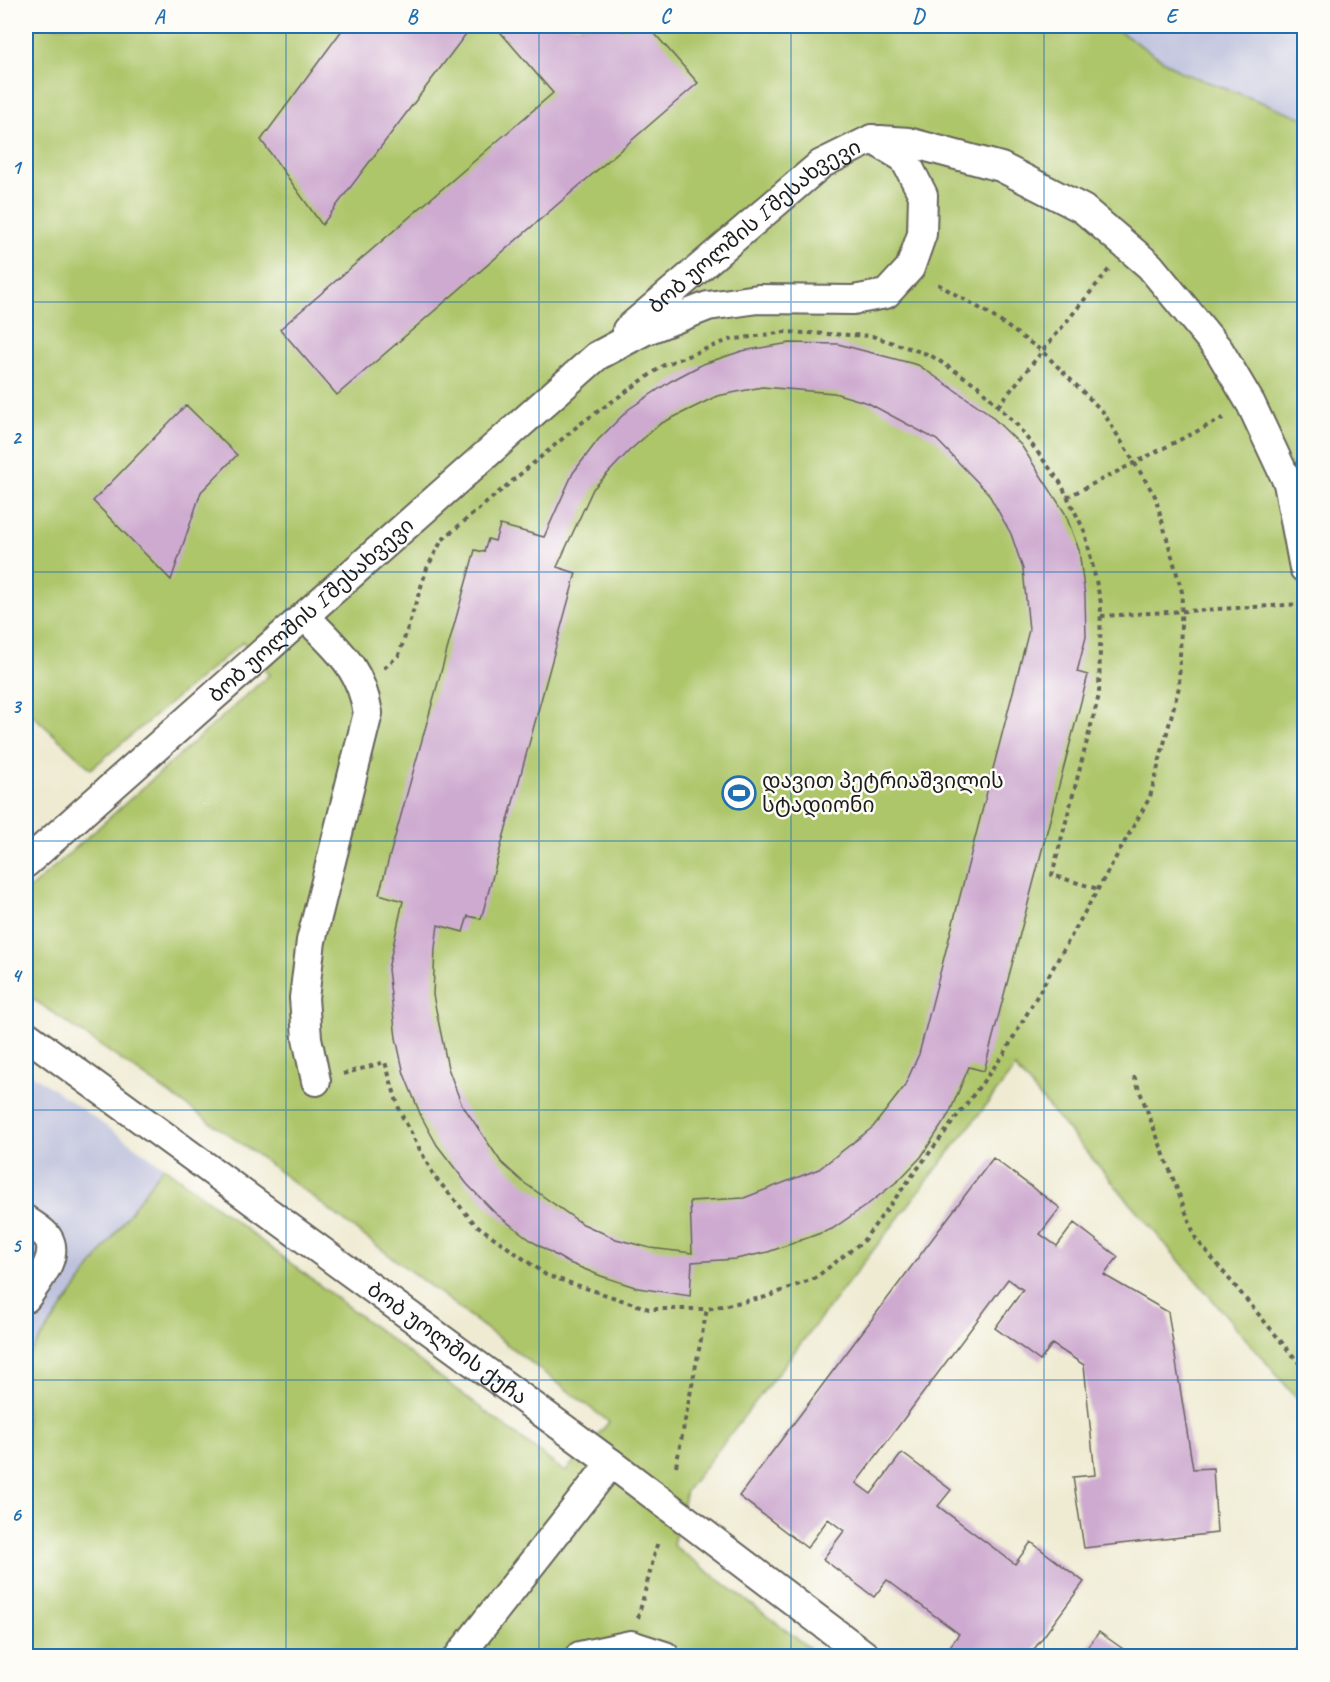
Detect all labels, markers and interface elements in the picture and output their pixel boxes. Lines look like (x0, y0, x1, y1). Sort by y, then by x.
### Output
text: A (154, 4, 166, 29)
text: B (407, 4, 419, 29)
text: C (660, 4, 672, 29)
text: D (912, 4, 926, 29)
text: E (1166, 4, 1180, 29)
street label: ბობ უოლშის I შესახვევი (643, 134, 865, 319)
text: 1 (12, 155, 23, 180)
text: 2 (12, 425, 23, 450)
street label: ბობ უოლშის I შესახვევი (203, 512, 419, 708)
text: 3 (12, 694, 23, 719)
place label: დავით პეტრიაშვილის სტადიონი (762, 768, 1004, 818)
sports icon: დავით პეტრიაშვილის სტადიონი (721, 775, 757, 811)
text: 4 (12, 963, 24, 988)
text: 5 (12, 1233, 23, 1258)
street label: ბობ უოლშის ქუჩა (362, 1276, 532, 1410)
text: 6 (11, 1502, 22, 1527)

